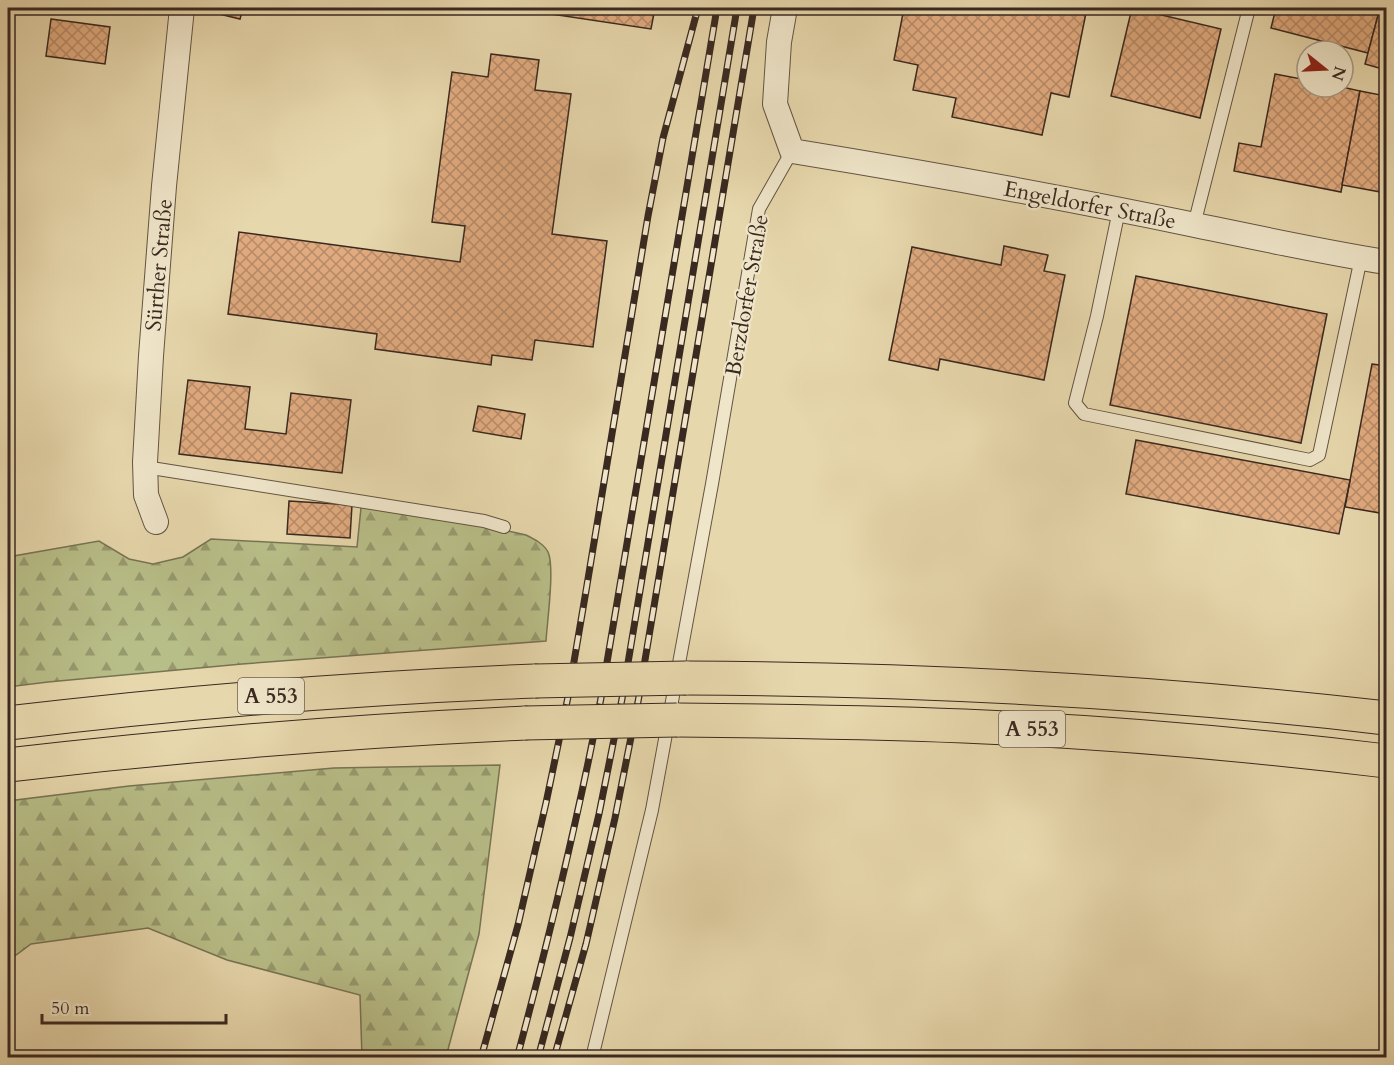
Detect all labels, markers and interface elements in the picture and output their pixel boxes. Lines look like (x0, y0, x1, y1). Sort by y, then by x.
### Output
north arrow (1295, 39, 1355, 99)
text: N (1326, 63, 1351, 83)
street label: Engeldorfer Straße (1001, 174, 1178, 236)
street label: Sürther Straße (138, 198, 180, 332)
street label: Berzdorfer Straße (718, 212, 776, 378)
road number: A 553 (238, 678, 304, 714)
road number: A 553 (999, 711, 1065, 747)
scale bar (42, 987, 226, 1025)
text: 50 m (51, 996, 90, 1021)

